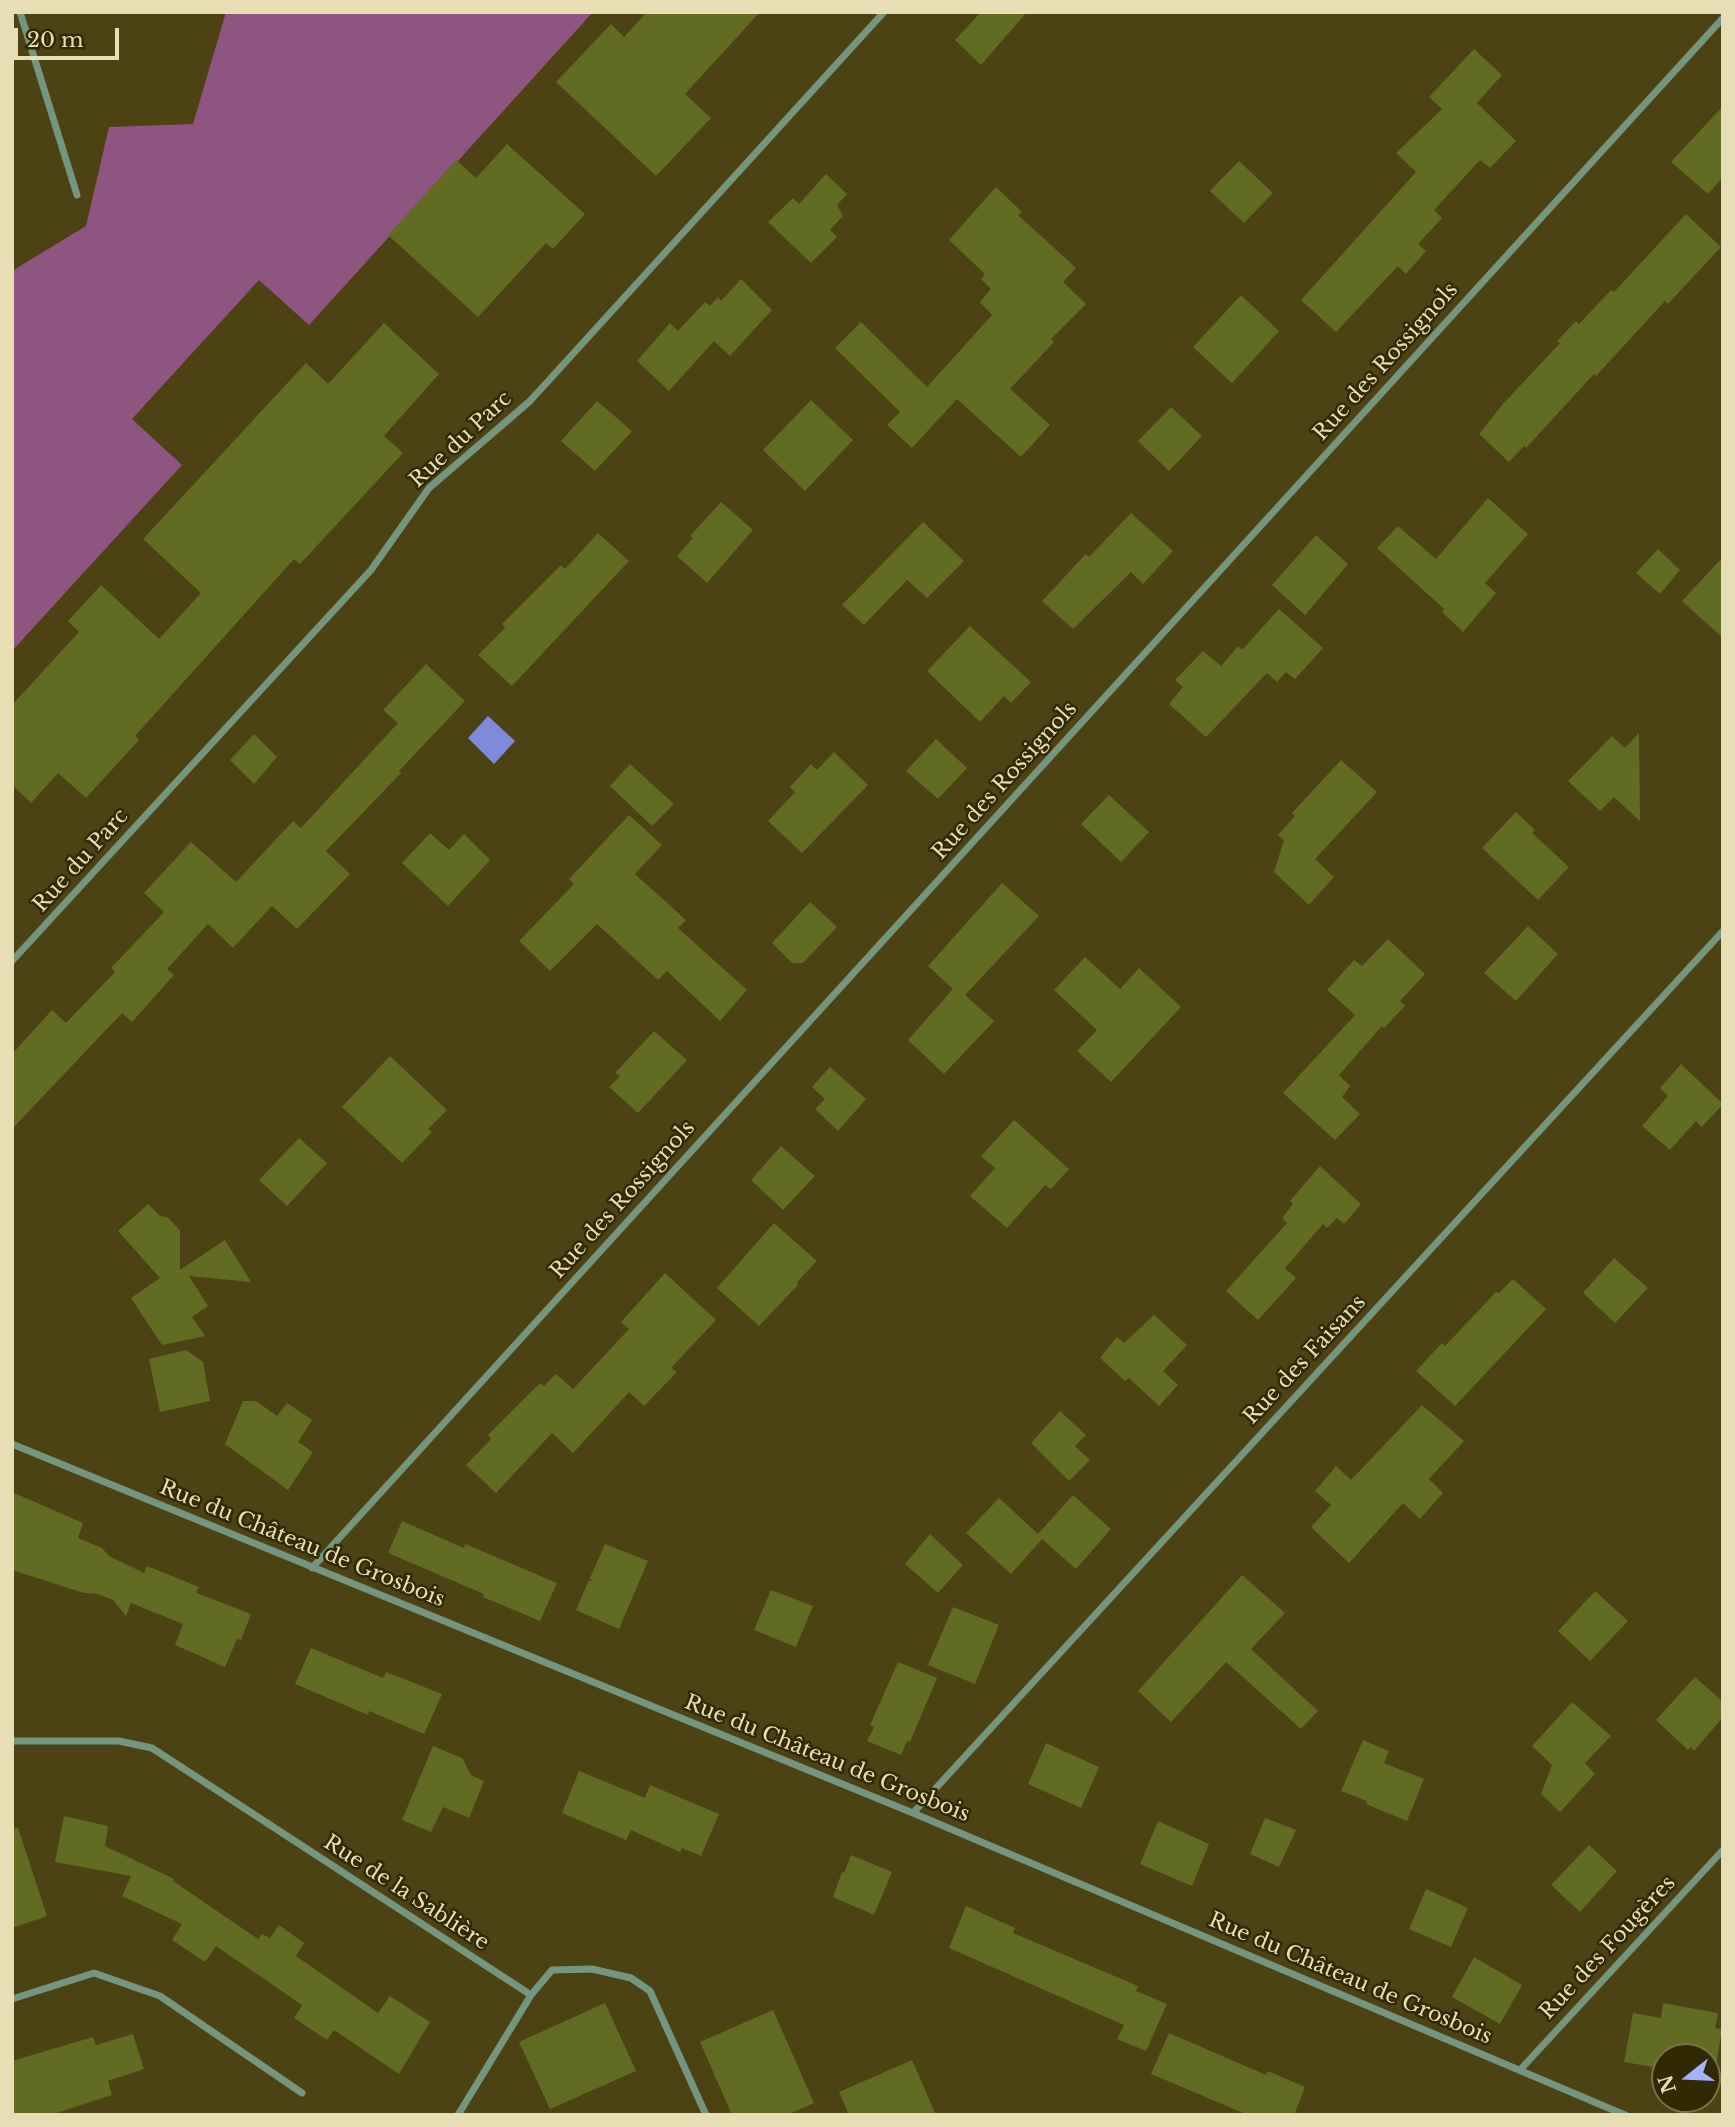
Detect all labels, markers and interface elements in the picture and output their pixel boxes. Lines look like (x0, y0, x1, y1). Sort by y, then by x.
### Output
scale bar (18, 14, 122, 58)
text: 20 m (27, 27, 84, 53)
street label: Rue des Rossignols (1308, 278, 1464, 446)
street label: Rue du Parc (405, 387, 517, 493)
street label: Rue des Rossignols (927, 697, 1083, 865)
street label: Rue du Parc (28, 804, 134, 918)
street label: Rue des Rossignols (545, 1116, 701, 1284)
street label: Rue des Faisans (1239, 1290, 1371, 1430)
street label: Rue du Château de Grosbois (156, 1475, 448, 1613)
street label: Rue du Château de Grosbois (681, 1690, 973, 1828)
street label: Rue de la Sablière (319, 1830, 493, 1956)
street label: Rue des Fougères (1535, 1871, 1681, 2025)
street label: Rue du Château de Grosbois (1205, 1908, 1495, 2050)
north arrow (1651, 2043, 1721, 2113)
text: N (1654, 2072, 1681, 2096)

